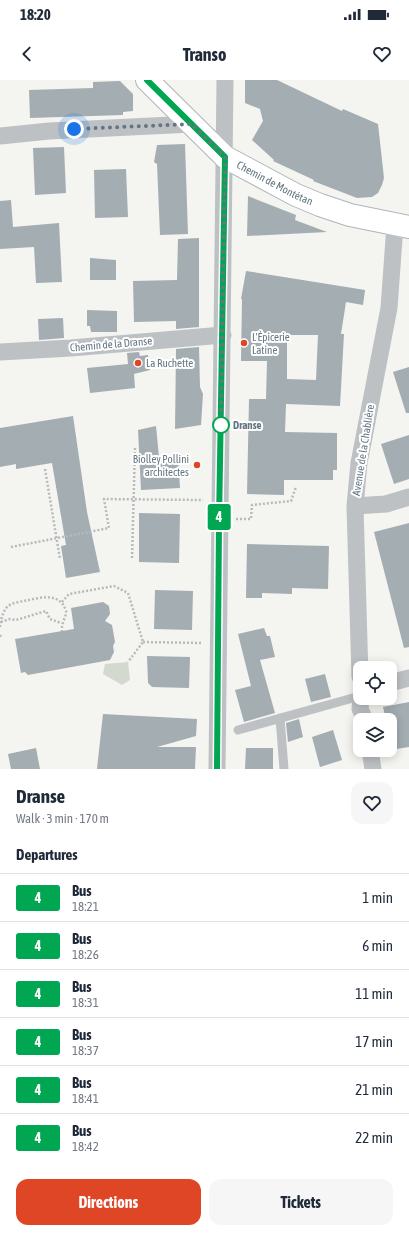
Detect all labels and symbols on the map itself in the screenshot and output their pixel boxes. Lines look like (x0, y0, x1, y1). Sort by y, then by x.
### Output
your location (64, 119, 84, 139)
street label: Chemin de Montétan (235, 159, 315, 207)
place label: L'Épicerie Latine (252, 331, 290, 356)
street label: Chemin de la Dranse (69, 334, 153, 354)
marker: L'Épicerie Latine (239, 338, 249, 348)
place label: La Ruchette (146, 357, 193, 369)
marker: La Ruchette (133, 358, 143, 368)
street label: Avenue de la Chablière (350, 403, 376, 497)
marker: Dranse (212, 416, 230, 434)
place label: Dranse (233, 419, 262, 431)
place label: Biolley Pollini architectes (133, 453, 189, 478)
marker: Biolley Pollini architectes (192, 460, 202, 470)
line badge: 4 (206, 504, 232, 530)

